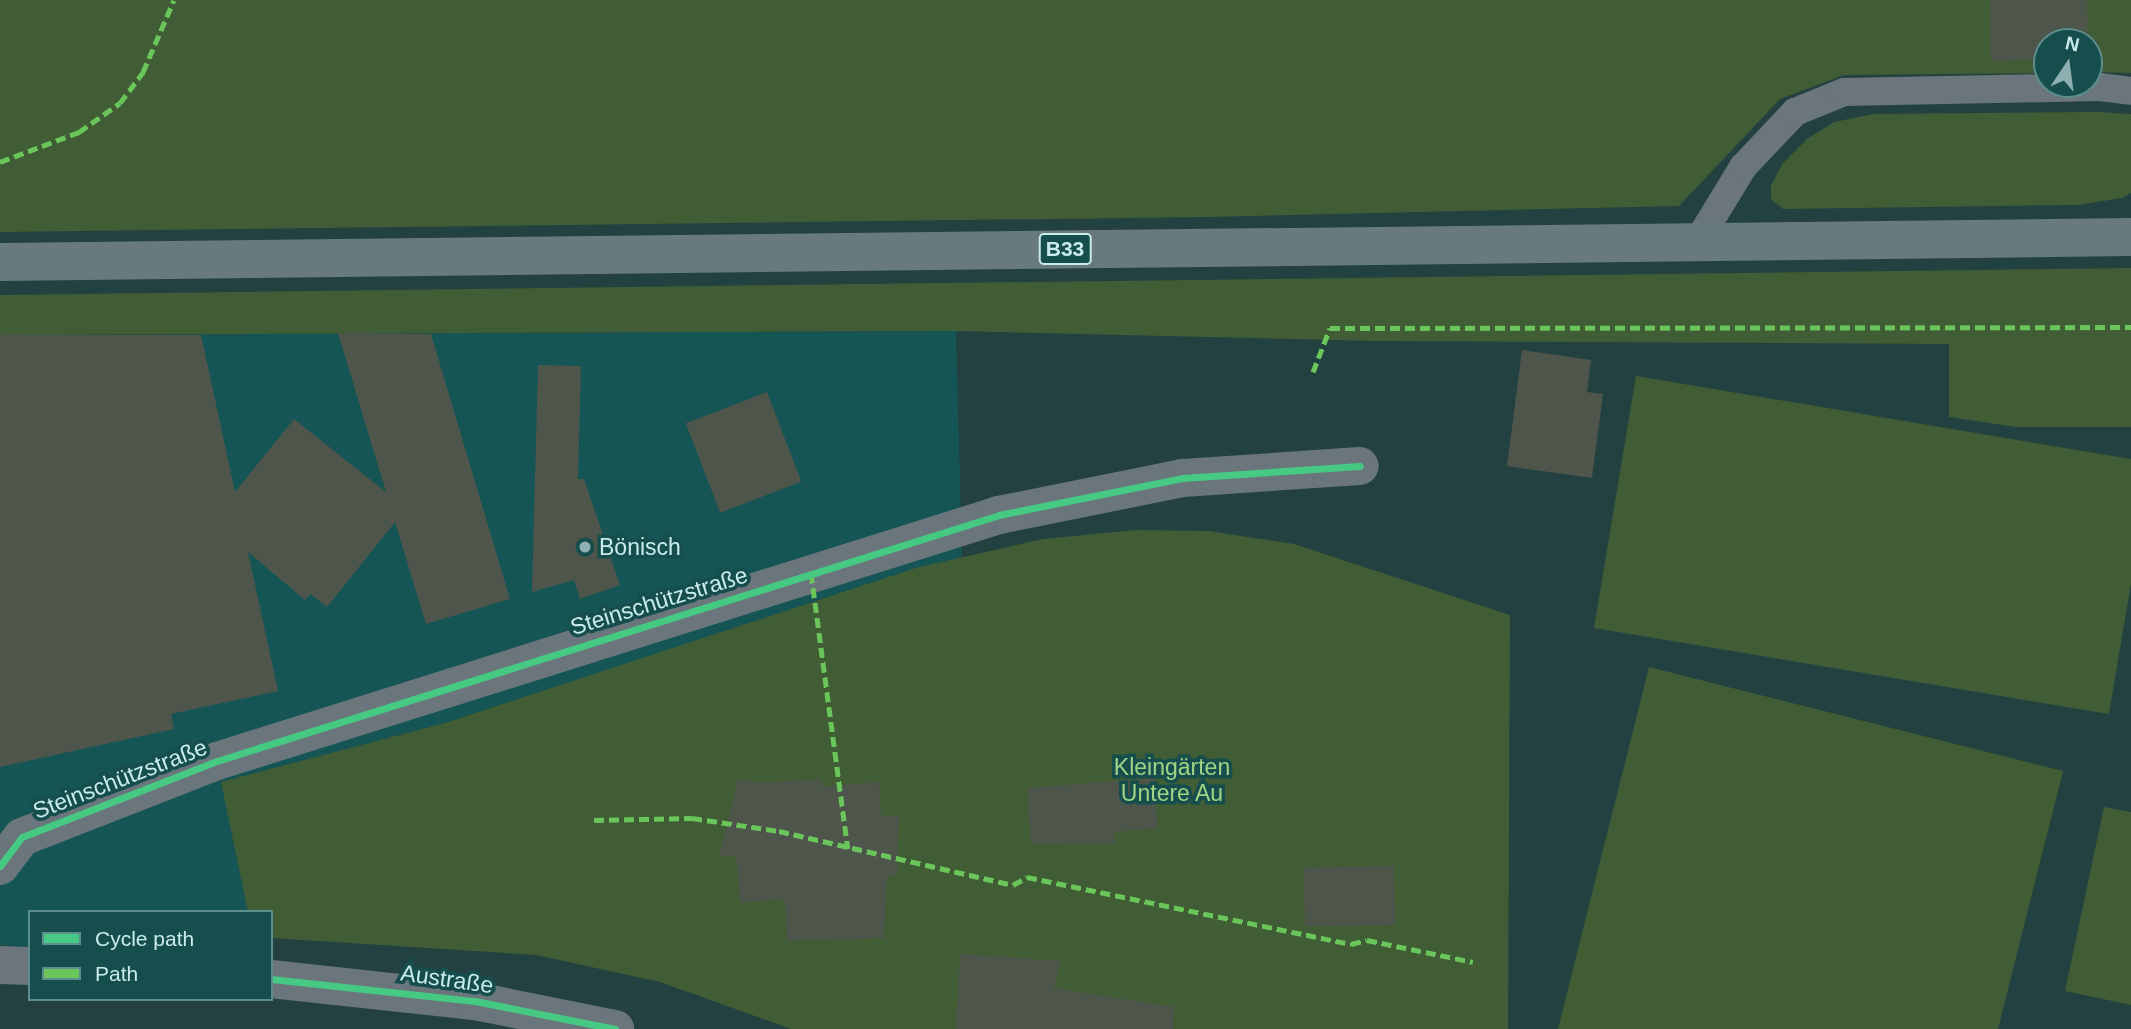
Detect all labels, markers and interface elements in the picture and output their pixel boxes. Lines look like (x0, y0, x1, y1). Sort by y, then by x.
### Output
north arrow (2033, 28, 2103, 98)
text: N (2063, 32, 2081, 56)
road number: B33 (1037, 232, 1093, 266)
place label: Bönisch (599, 533, 681, 561)
marker: Bönisch (577, 539, 593, 555)
street label: Steinschützstraße (567, 561, 751, 641)
street label: Steinschützstraße (29, 733, 211, 825)
park label: Kleingärten Untere Au (1114, 753, 1230, 807)
legend (28, 910, 273, 1001)
text: Cycle path (95, 927, 194, 950)
street label: Austraße (399, 959, 495, 999)
text: Path (95, 962, 138, 985)

